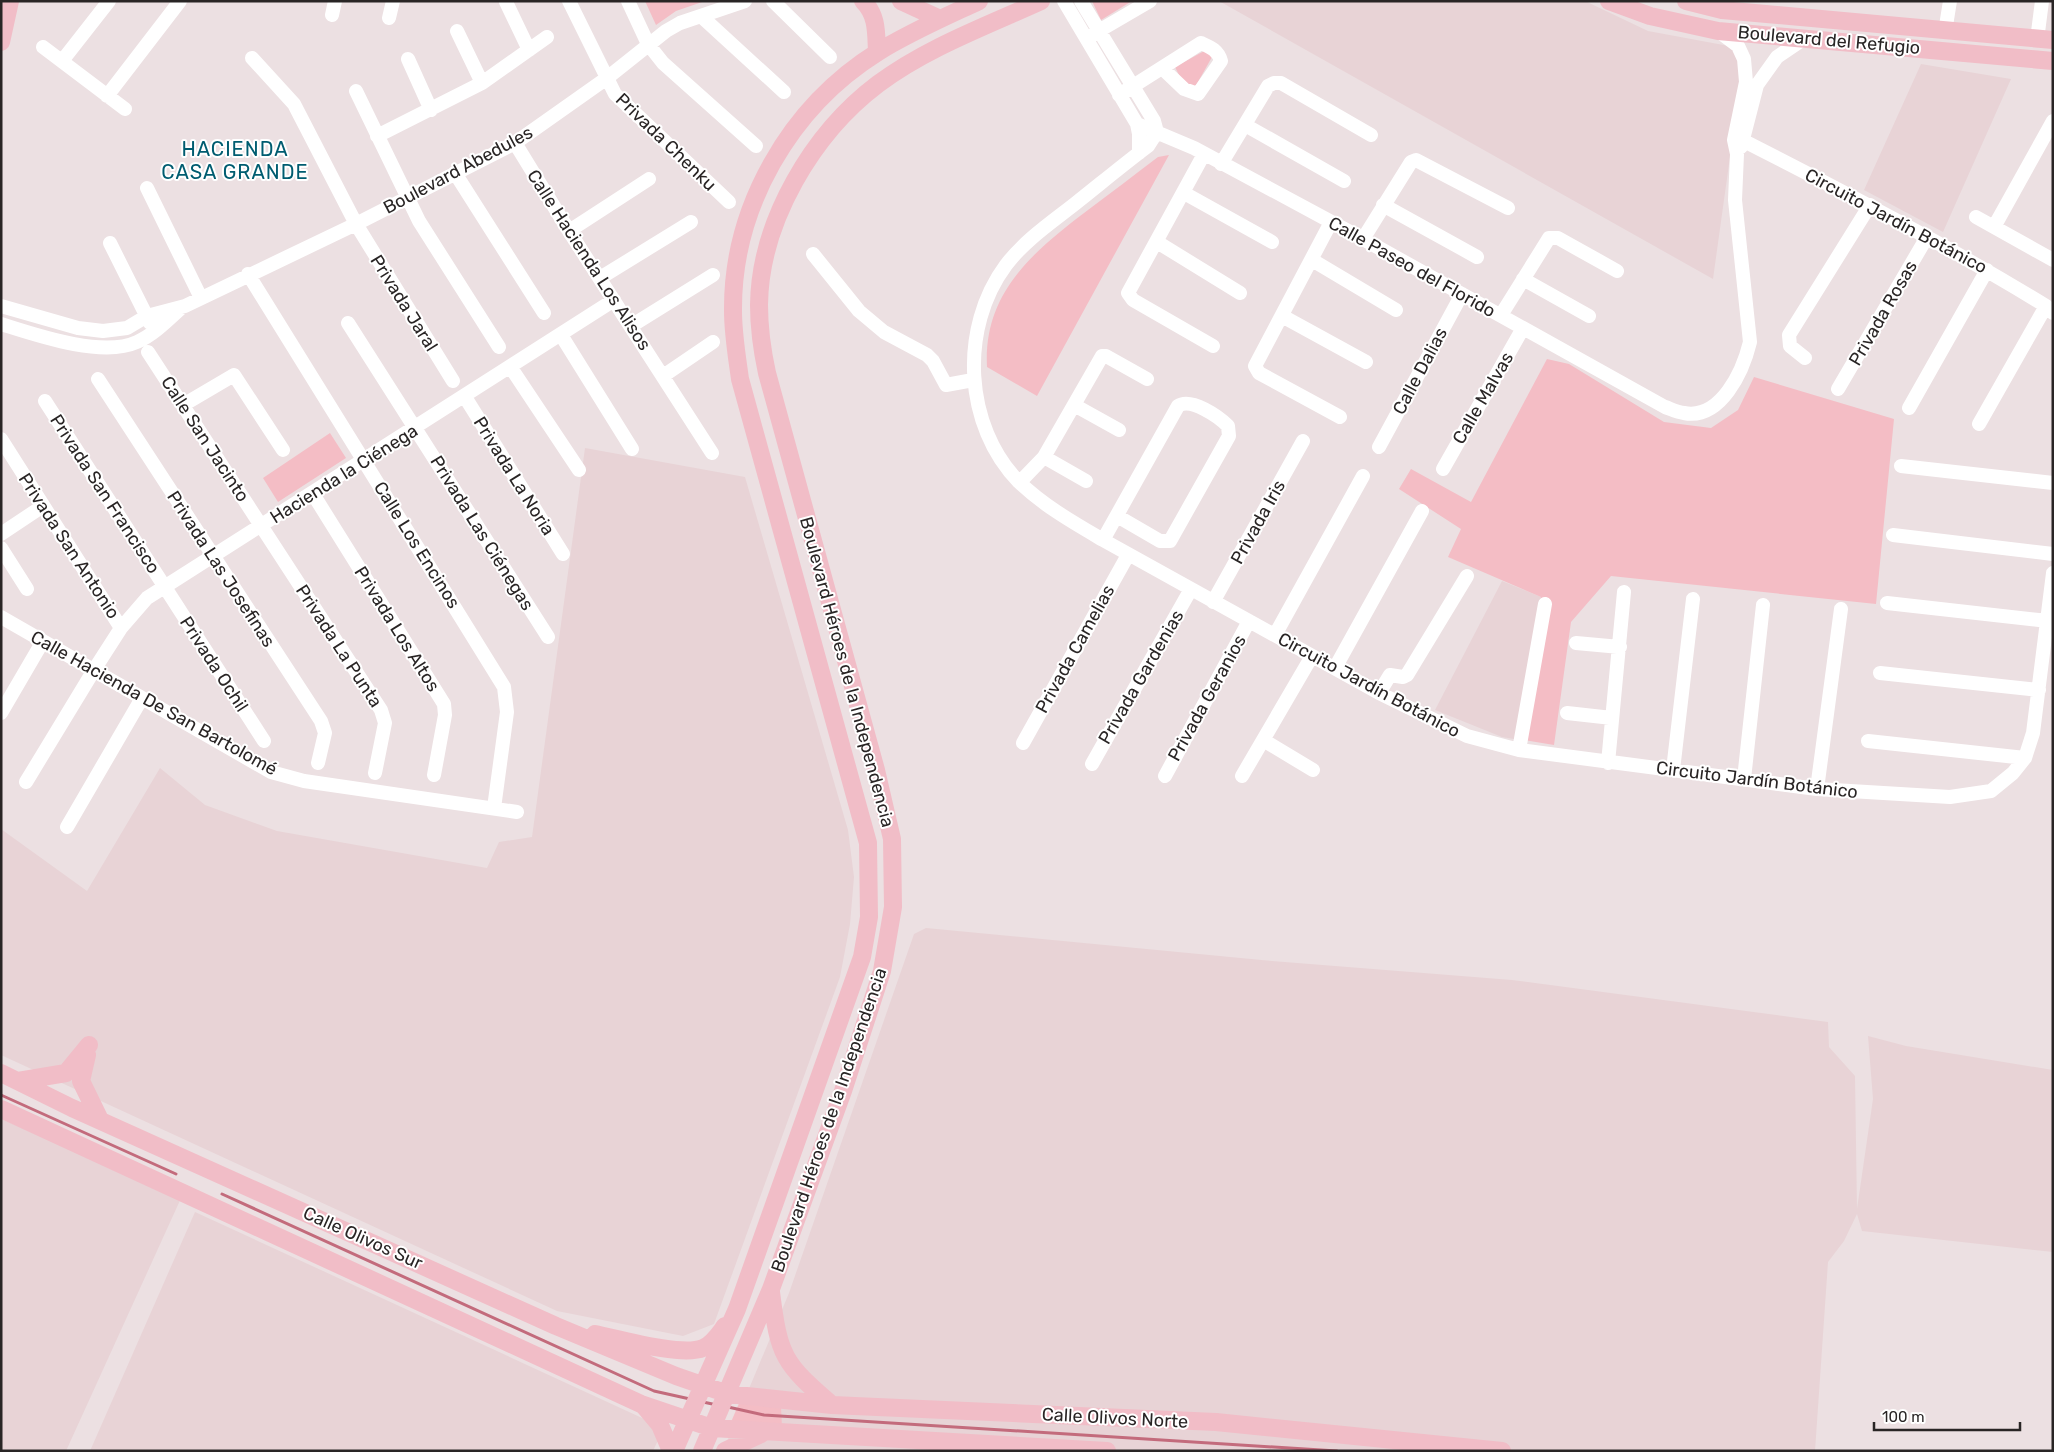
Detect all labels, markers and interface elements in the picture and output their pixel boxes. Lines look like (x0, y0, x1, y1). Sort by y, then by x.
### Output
street label: Boulevard del Refugio (1737, 21, 1921, 59)
street label: Privada Chenku (611, 88, 721, 196)
street label: Boulevard Abedules (379, 121, 537, 219)
district label: HACIENDA CASA GRANDE (161, 137, 309, 184)
street label: Circuito Jardín Botánico (1801, 164, 1991, 278)
street label: Calle Hacienda Los Alisos (522, 165, 656, 355)
street label: Calle Paseo del Florido (1325, 212, 1499, 322)
street label: Privada Jaral (366, 251, 442, 355)
street label: Privada Rosas (1844, 257, 1922, 369)
street label: Calle Dalias (1388, 324, 1452, 418)
street label: Calle Malvas (1448, 348, 1518, 448)
street label: Calle San Jacinto (156, 372, 254, 506)
street label: Privada San Francisco (45, 410, 165, 578)
street label: Privada La Noria (469, 413, 559, 539)
street label: Hacienda la Ciénega (266, 420, 422, 528)
street label: Privada Las Ciénegas (425, 452, 539, 614)
street label: Privada San Antonio (14, 469, 124, 623)
street label: Privada Iris (1226, 476, 1290, 568)
street label: Calle Los Encinos (369, 477, 465, 613)
street label: Privada Las Josefinas (162, 487, 280, 651)
street label: Boulevard Héroes de la Independencia (795, 514, 899, 830)
street label: Privada Los Altos (350, 562, 444, 696)
street label: Privada La Punta (291, 580, 387, 712)
street label: Privada Camelias (1031, 581, 1119, 717)
street label: Privada Gardenias (1094, 606, 1188, 748)
street label: Privada Ochil (175, 612, 253, 716)
street label: Calle Hacienda De San Bartolomé (27, 626, 281, 780)
street label: Circuito Jardín Botánico (1274, 628, 1464, 742)
street label: Privada Geranios (1163, 631, 1251, 765)
street label: Circuito Jardín Botánico (1655, 757, 1859, 803)
street label: Boulevard Héroes de la Independencia (766, 965, 892, 1275)
street label: Calle Olivos Sur (300, 1202, 426, 1274)
scale bar (1874, 1400, 2020, 1432)
street label: Calle Olivos Norte (1041, 1403, 1189, 1433)
text: 100 m (1882, 1408, 1924, 1426)

